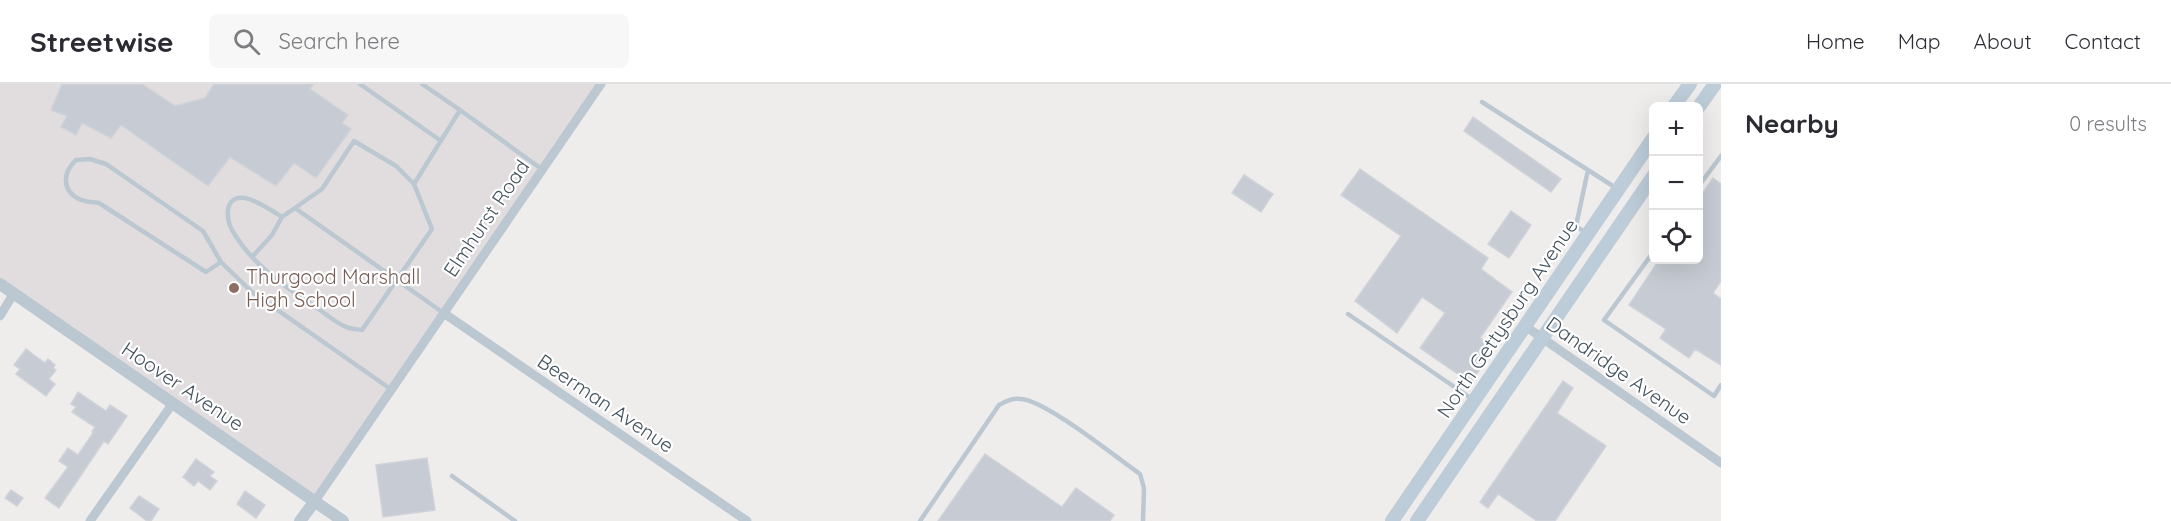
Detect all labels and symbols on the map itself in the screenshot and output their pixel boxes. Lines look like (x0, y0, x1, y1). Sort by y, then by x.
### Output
street label: Elmhurst Road (438, 155, 534, 281)
street label: North Gettysburg Avenue (1431, 214, 1583, 422)
place label: Thurgood Marshall High School (246, 264, 420, 312)
marker: Thurgood Marshall High School (227, 281, 241, 295)
street label: Dandridge Avenue (1542, 311, 1696, 429)
street label: Hoover Avenue (117, 336, 249, 436)
street label: Beerman Avenue (533, 348, 679, 458)

